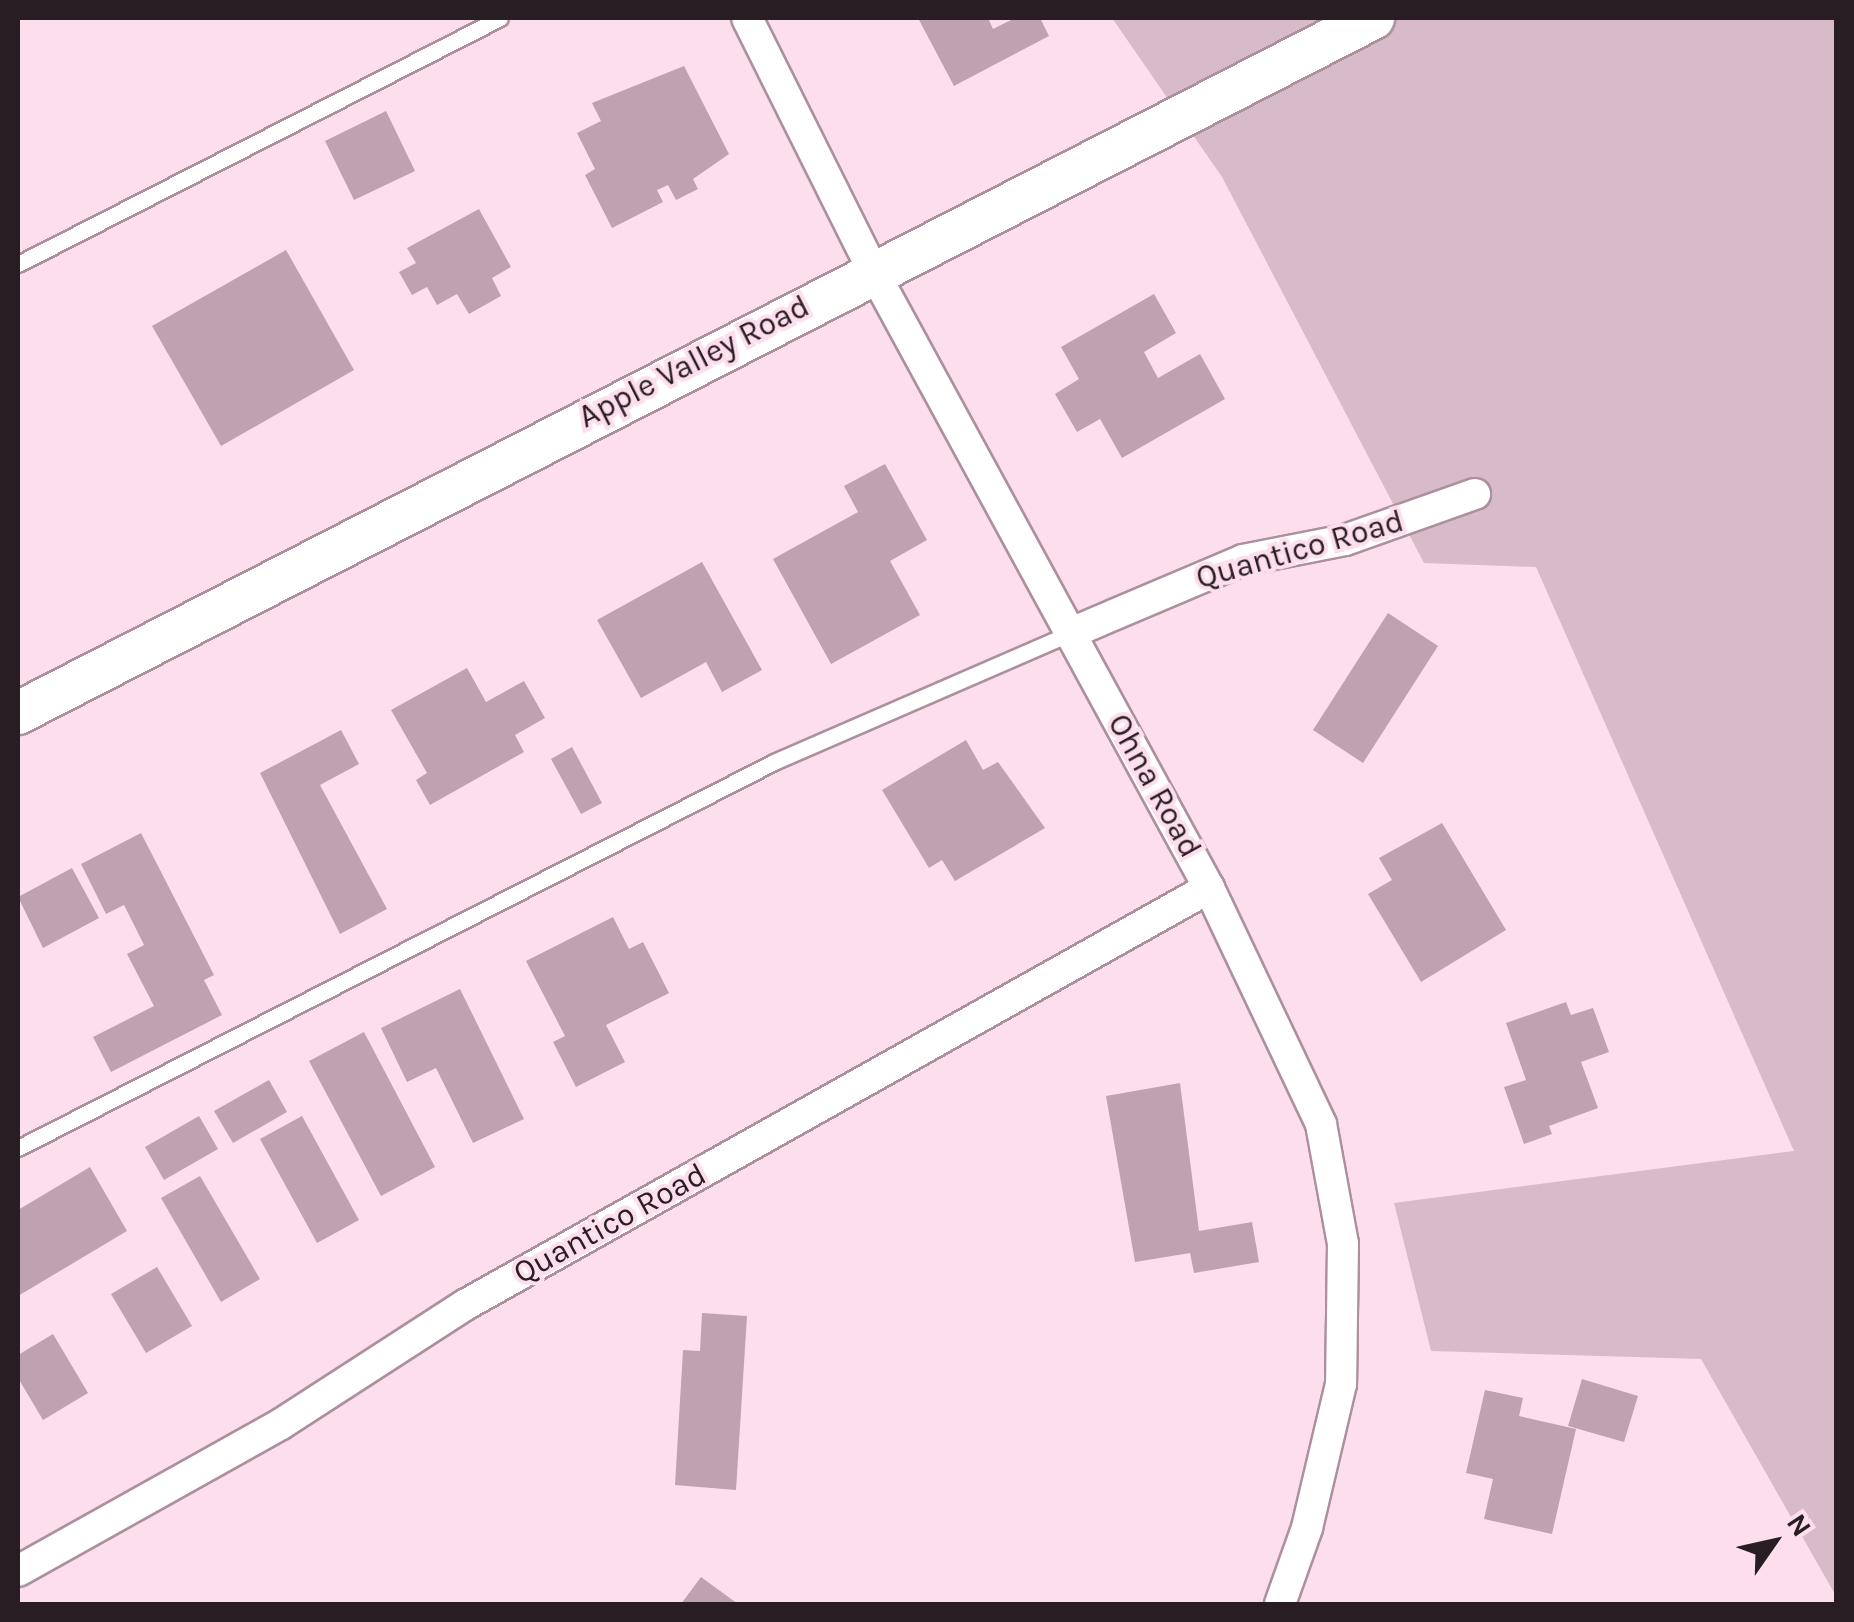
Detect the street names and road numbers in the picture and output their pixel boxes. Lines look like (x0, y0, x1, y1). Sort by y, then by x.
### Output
street label: Apple Valley Road (572, 287, 816, 437)
street label: Quantico Road (1192, 502, 1408, 598)
street label: Ohna Road (1099, 708, 1209, 864)
street label: Quantico Road (507, 1155, 713, 1293)

